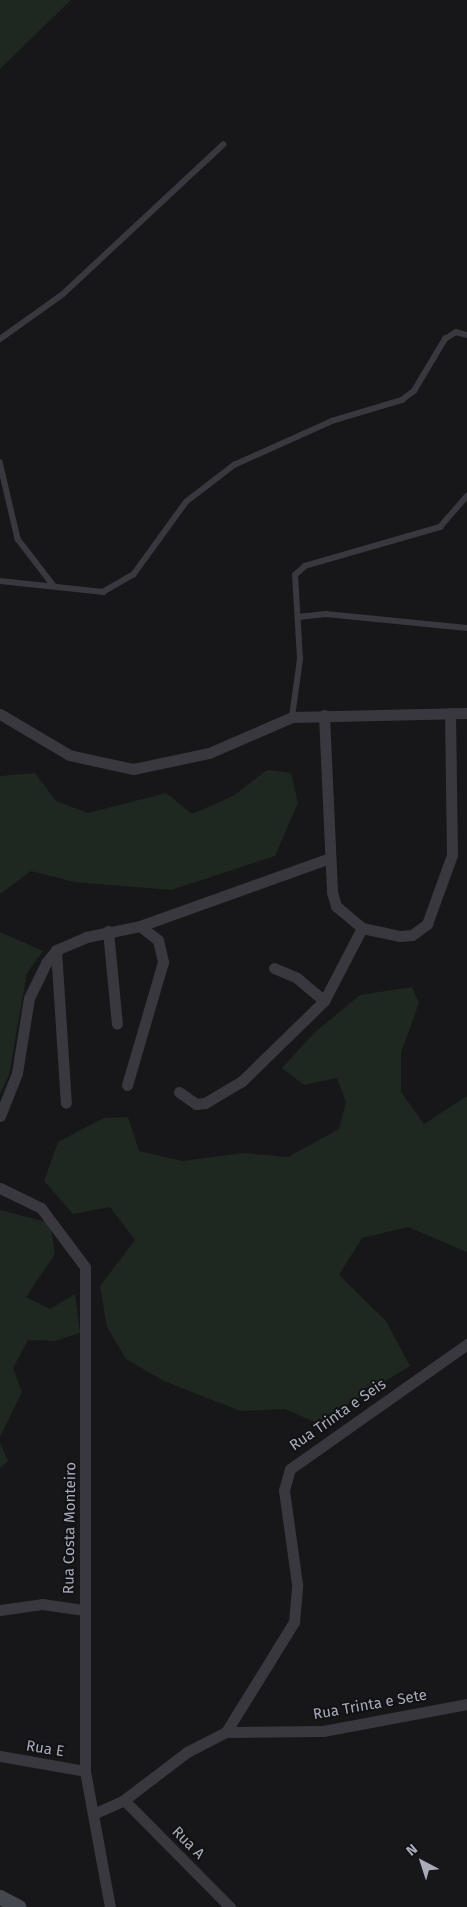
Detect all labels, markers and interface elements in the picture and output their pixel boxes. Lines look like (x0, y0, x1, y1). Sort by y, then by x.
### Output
street label: Rua Trinta e Seis (286, 1375, 390, 1455)
street label: Rua Costa Monteiro (60, 1462, 80, 1594)
street label: Rua Trinta e Sete (312, 1686, 428, 1724)
street label: Rua E (25, 1737, 65, 1761)
street label: Rua A (168, 1823, 208, 1863)
north arrow (397, 1837, 447, 1887)
text: N (403, 1841, 421, 1860)

